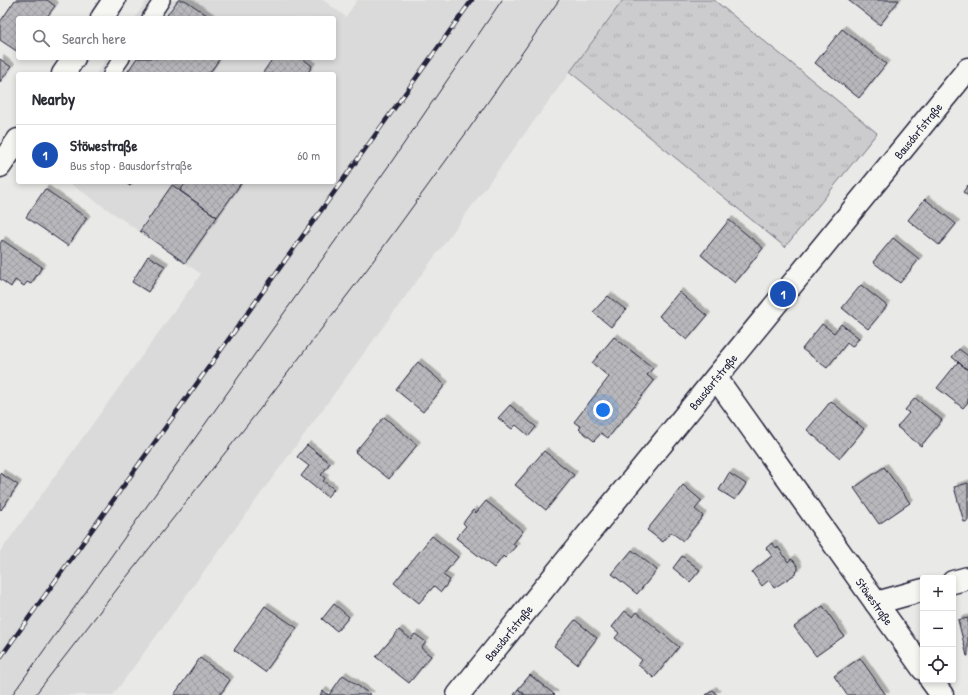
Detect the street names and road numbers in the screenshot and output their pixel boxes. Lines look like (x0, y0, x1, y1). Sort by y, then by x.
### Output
street label: Bausdorfstraße (890, 99, 946, 162)
street label: Bausdorfstraße (685, 350, 741, 413)
street label: Stöwestraße (852, 574, 898, 628)
street label: Bausdorfstraße (480, 601, 536, 665)

